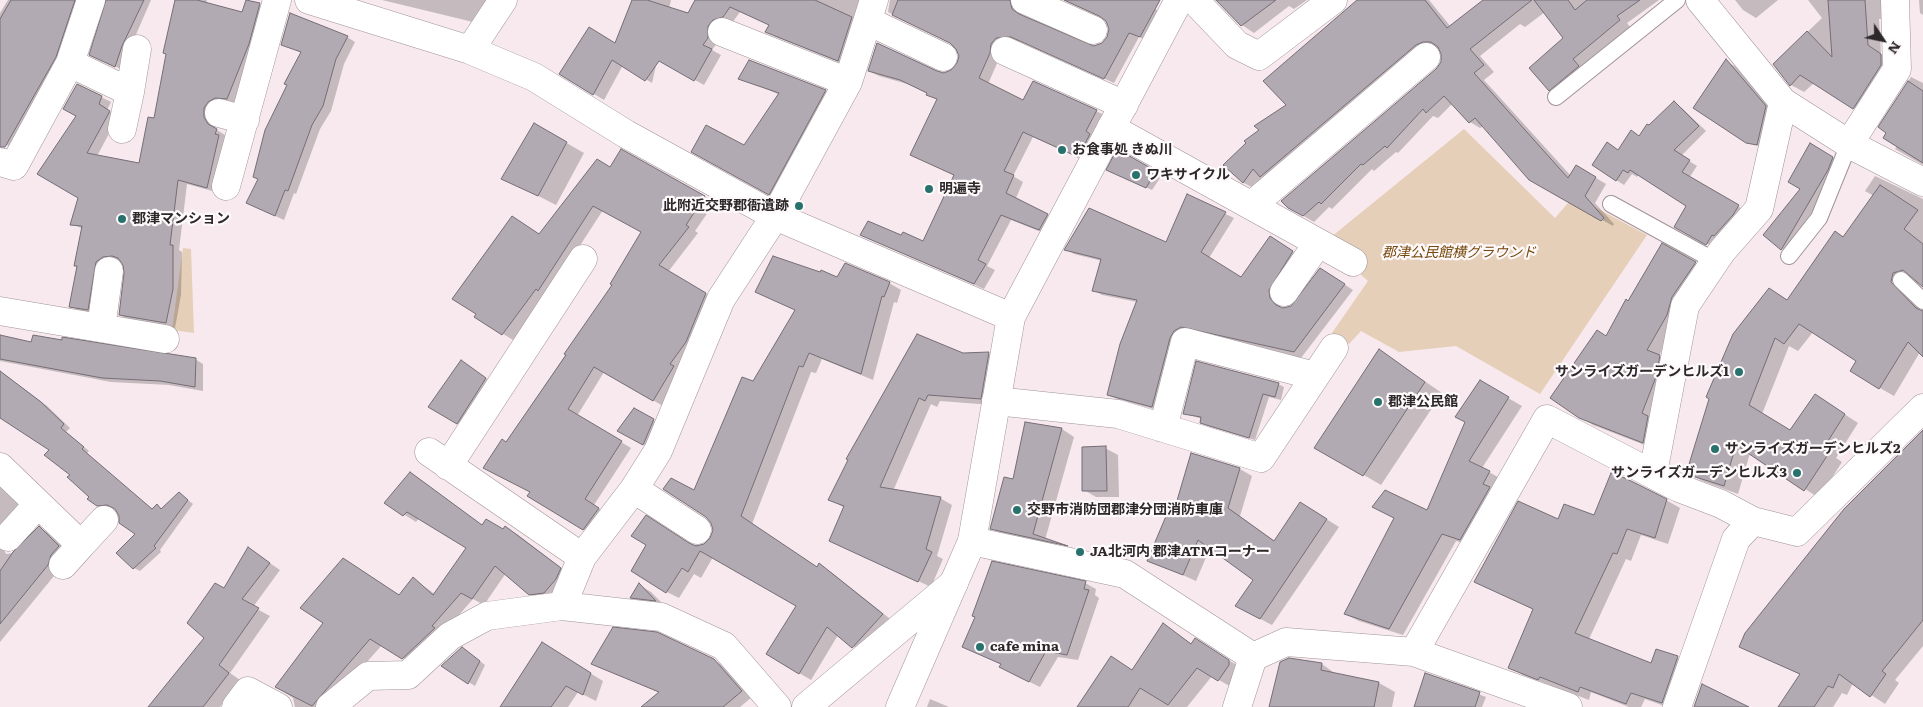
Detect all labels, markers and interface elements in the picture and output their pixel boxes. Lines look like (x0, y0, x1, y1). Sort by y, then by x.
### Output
north arrow (1858, 15, 1908, 65)
text: N (1884, 38, 1907, 59)
place label: お食事処 きぬ川 (1072, 142, 1173, 158)
marker: お食事処 きぬ川 (1056, 144, 1068, 156)
place label: ワキサイクル (1146, 167, 1230, 183)
marker: ワキサイクル (1130, 169, 1142, 181)
place label: 明遍寺 (939, 181, 981, 197)
marker: 明遍寺 (923, 183, 935, 195)
place label: 此附近交野郡衙遺跡 (663, 198, 789, 214)
marker: 此附近交野郡衙遺跡 (793, 200, 805, 212)
place label: 郡津マンション (132, 211, 230, 227)
marker: 郡津マンション (116, 213, 128, 225)
park label: 郡津公民館横グラウンド (1382, 245, 1536, 261)
place label: サンライズガーデンヒルズ1 (1555, 364, 1729, 380)
marker: サンライズガーデンヒルズ1 (1733, 366, 1745, 378)
place label: 郡津公民館 (1388, 394, 1458, 410)
marker: 郡津公民館 (1372, 396, 1384, 408)
place label: サンライズガーデンヒルズ2 (1725, 441, 1901, 457)
marker: サンライズガーデンヒルズ2 (1709, 443, 1721, 455)
place label: サンライズガーデンヒルズ3 (1611, 465, 1787, 481)
marker: サンライズガーデンヒルズ3 (1791, 467, 1803, 479)
place label: 交野市消防団郡津分団消防車庫 (1027, 502, 1223, 518)
marker: 交野市消防団郡津分団消防車庫 (1011, 504, 1023, 516)
place label: JA北河内 郡津ATMコーナー (1090, 544, 1270, 560)
marker: JA北河内 郡津ATMコーナー (1074, 546, 1086, 558)
place label: cafe mina (990, 639, 1059, 655)
marker: cafe mina (974, 641, 986, 653)

